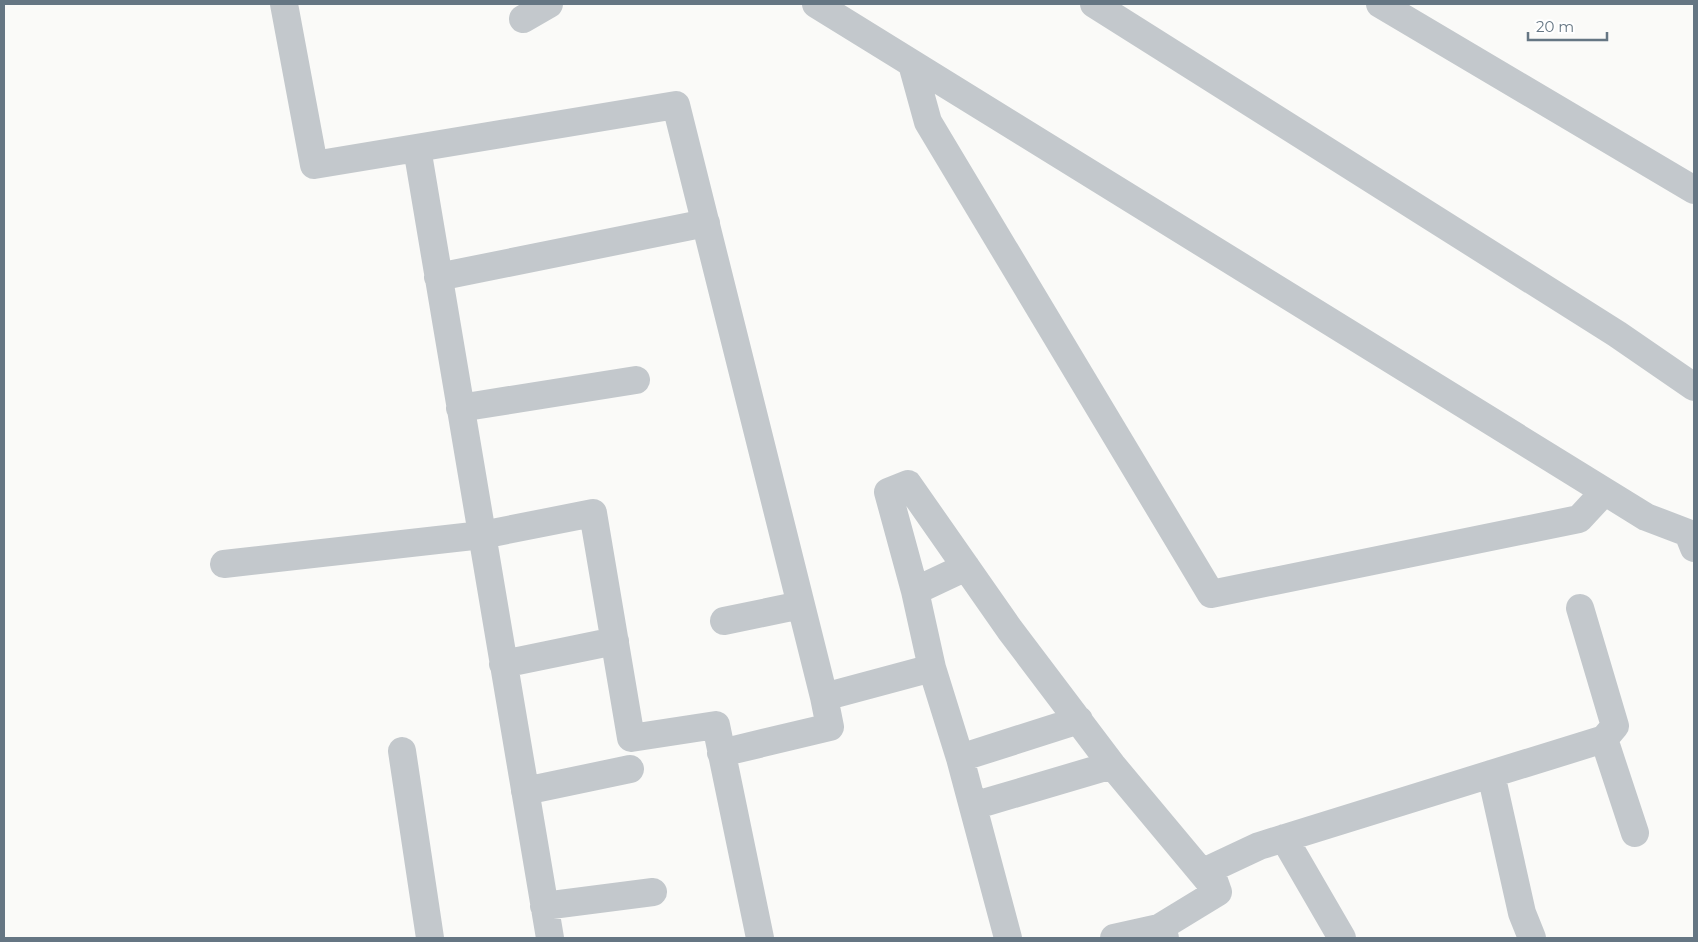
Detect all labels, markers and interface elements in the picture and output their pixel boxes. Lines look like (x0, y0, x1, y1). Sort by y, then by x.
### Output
scale bar (1528, 10, 1607, 42)
text: 20 m (1536, 17, 1574, 36)

